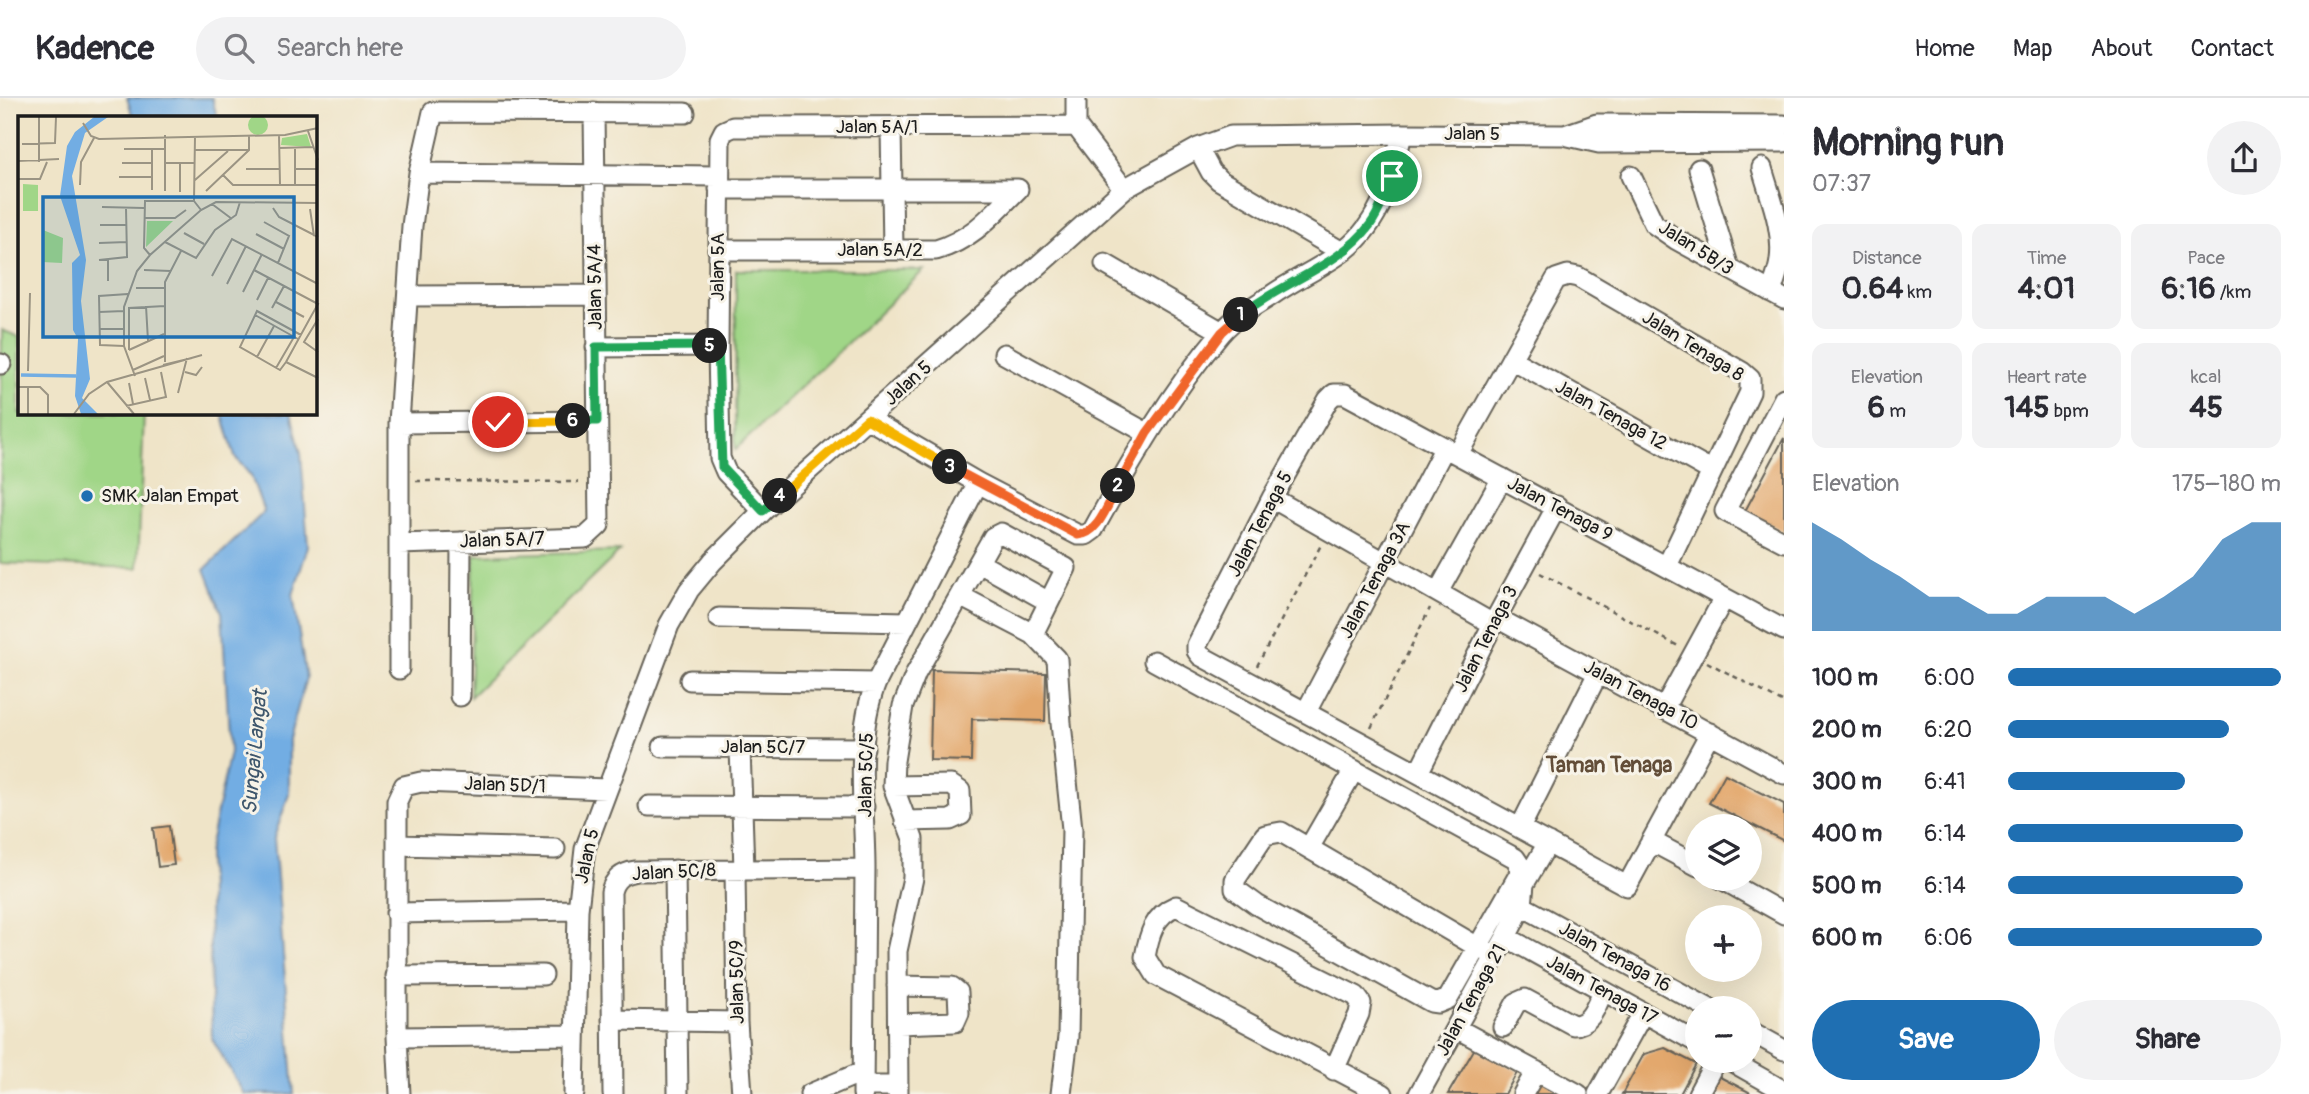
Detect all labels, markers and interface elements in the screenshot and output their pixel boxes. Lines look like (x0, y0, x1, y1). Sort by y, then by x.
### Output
search box (196, 17, 686, 80)
text: Kadence (35, 28, 154, 69)
icon: search (220, 29, 258, 67)
text: Search here (276, 32, 403, 64)
text: Home (1914, 34, 1975, 63)
text: Map (2013, 34, 2053, 63)
text: About (2091, 34, 2153, 63)
text: Contact (2191, 34, 2274, 63)
street label: Jalan 5A/1 (836, 115, 918, 139)
inset map (18, 116, 317, 415)
text: Morning run (1812, 119, 2004, 167)
button: share (2207, 121, 2281, 195)
street label: Jalan 5 (1444, 122, 1500, 146)
pin (1362, 146, 1422, 206)
icon: arrive (1373, 157, 1411, 195)
text: 07:37 (1812, 169, 1871, 198)
street label: Jalan 5B/3 (1654, 216, 1738, 280)
street label: Jalan 5A (706, 233, 730, 301)
street label: Jalan 5A/2 (837, 238, 923, 262)
street label: Jalan 5A/4 (582, 244, 608, 330)
text: Distance (1852, 246, 1922, 270)
text: Time (2027, 246, 2066, 270)
text: Pace (2187, 246, 2225, 270)
text: 0.64 (1841, 270, 1903, 307)
text: 4:01 (2018, 270, 2075, 307)
text: 6:16 (2161, 270, 2216, 307)
text: km (1903, 280, 1932, 304)
text: /km (2216, 280, 2251, 304)
pin: 1 (1224, 298, 1258, 332)
text: 1 (1237, 302, 1244, 326)
street label: Jalan Tenaga 8 (1638, 305, 1748, 387)
pin: 5 (692, 328, 728, 364)
text: 5 (704, 333, 715, 357)
street label: Jalan 5 (879, 355, 937, 411)
text: Elevation (1851, 365, 1923, 389)
text: Heart rate (2006, 365, 2087, 389)
text: kcal (2191, 365, 2222, 389)
street label: Jalan Tenaga 12 (1551, 374, 1671, 456)
text: 6 (1868, 389, 1885, 426)
text: 145 (2004, 389, 2050, 426)
text: 45 (2189, 389, 2223, 426)
pin (468, 392, 528, 452)
text: m (1885, 399, 1906, 423)
text: bpm (2050, 399, 2089, 423)
icon: check (479, 403, 517, 441)
pin: 6 (556, 404, 590, 438)
text: 6 (567, 408, 578, 432)
pin: 3 (932, 450, 968, 484)
text: 3 (944, 454, 955, 478)
street label: Jalan Tenaga 5 (1222, 467, 1298, 581)
pin: 2 (1100, 468, 1136, 504)
text: Elevation (1812, 469, 1900, 498)
text: 175–180 m (2172, 469, 2281, 498)
street label: Jalan Tenaga 9 (1503, 471, 1617, 547)
text: 2 (1112, 473, 1123, 497)
pin: 4 (762, 478, 798, 514)
text: 4 (774, 483, 785, 507)
place label: SMK Jalan Empat (101, 484, 239, 508)
marker: SMK Jalan Empat (79, 488, 95, 504)
street label: Jalan Tenaga 3A (1334, 517, 1416, 643)
street label: Jalan 5A/7 (459, 527, 545, 553)
street label: Jalan Tenaga 3 (1449, 582, 1523, 696)
street label: Jalan Tenaga 10 (1580, 655, 1702, 735)
text: 100 m (1812, 663, 1878, 692)
text: 6:00 (1924, 663, 1975, 692)
water label: Sungai Langat (236, 686, 274, 815)
text: 200 m (1812, 715, 1882, 744)
text: 6:20 (1924, 715, 1972, 744)
street label: Jalan 5C/5 (853, 732, 879, 818)
street label: Jalan 5C/7 (721, 735, 805, 759)
district label: Taman Tenaga (1545, 752, 1673, 779)
text: 300 m (1812, 767, 1882, 796)
text: 6:41 (1924, 767, 1966, 796)
street label: Jalan 5D/1 (464, 772, 546, 798)
map controls (1685, 814, 1762, 1073)
button: layers (1685, 814, 1762, 891)
text: 400 m (1812, 819, 1882, 848)
text: 6:14 (1924, 819, 1966, 848)
street label: Jalan 5 (569, 826, 605, 886)
street label: Jalan 5C/8 (631, 858, 717, 886)
text: 500 m (1812, 871, 1881, 900)
text: 6:14 (1924, 871, 1966, 900)
button: + (1685, 905, 1762, 982)
street label: Jalan Tenaga 16 (1555, 916, 1675, 998)
text: 600 m (1812, 923, 1882, 952)
text: 6:06 (1924, 923, 1973, 952)
street label: Jalan 5C/9 (724, 940, 750, 1024)
street label: Jalan Tenaga 21 (1430, 940, 1512, 1060)
street label: Jalan Tenaga 17 (1542, 950, 1662, 1030)
button: − (1685, 996, 1762, 1073)
button: Save (1812, 1000, 2040, 1080)
button: Share (2054, 1000, 2281, 1080)

